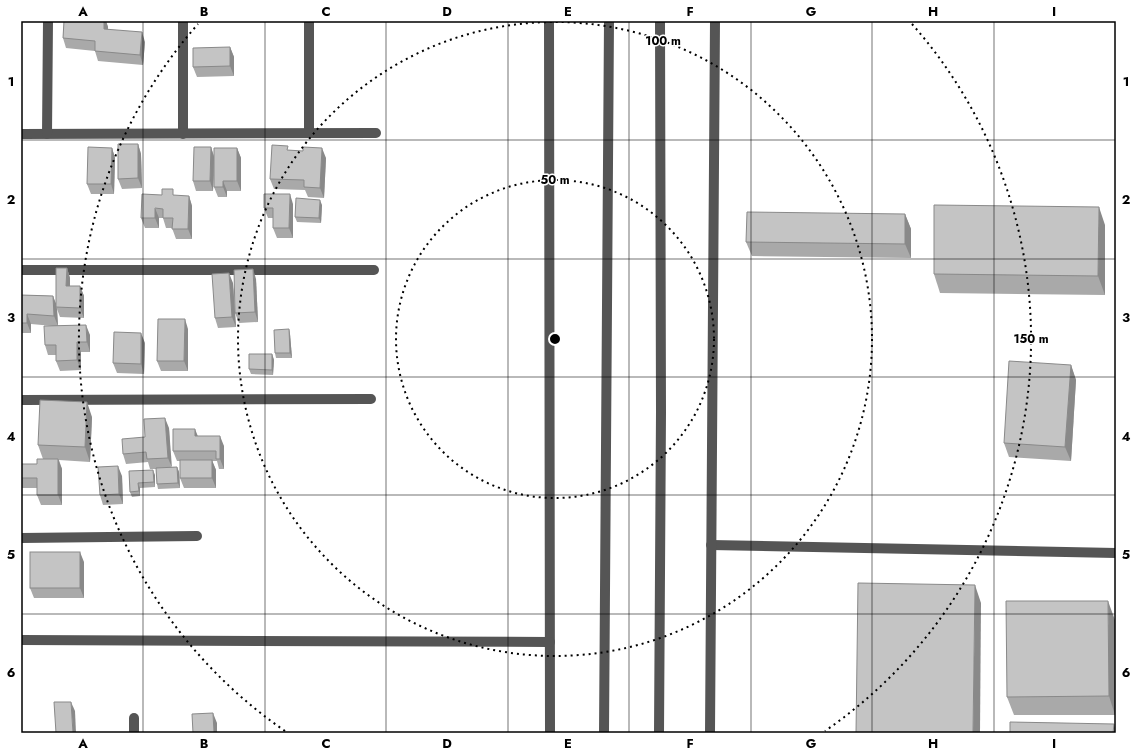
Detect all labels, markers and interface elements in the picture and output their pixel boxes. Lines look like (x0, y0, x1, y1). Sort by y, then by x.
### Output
text: A (77, 2, 88, 21)
text: B (200, 2, 209, 21)
text: C (321, 2, 331, 21)
text: D (442, 2, 452, 21)
text: E (564, 2, 572, 21)
text: F (686, 2, 694, 21)
text: G (806, 2, 817, 21)
text: H (928, 2, 938, 21)
text: I (1052, 2, 1056, 21)
text: 100 m (645, 32, 681, 50)
text: 1 (8, 72, 14, 91)
text: 1 (1123, 72, 1129, 91)
text: 50 m (540, 171, 570, 189)
text: 2 (7, 190, 15, 209)
text: 2 (1122, 190, 1130, 209)
text: 3 (7, 308, 15, 327)
text: 3 (1122, 308, 1130, 327)
text: 150 m (1013, 330, 1049, 348)
centre of rings (548, 332, 562, 346)
text: 4 (6, 427, 16, 446)
text: 4 (1121, 427, 1131, 446)
text: 5 (7, 545, 15, 564)
text: 5 (1122, 545, 1130, 564)
text: 6 (7, 663, 16, 682)
text: 6 (1122, 663, 1131, 682)
text: A (77, 734, 88, 753)
text: B (200, 734, 209, 753)
text: C (321, 734, 331, 753)
text: D (442, 734, 452, 753)
text: E (564, 734, 572, 753)
text: F (686, 734, 694, 753)
text: G (806, 734, 817, 753)
text: H (928, 734, 938, 753)
text: I (1052, 734, 1056, 753)

